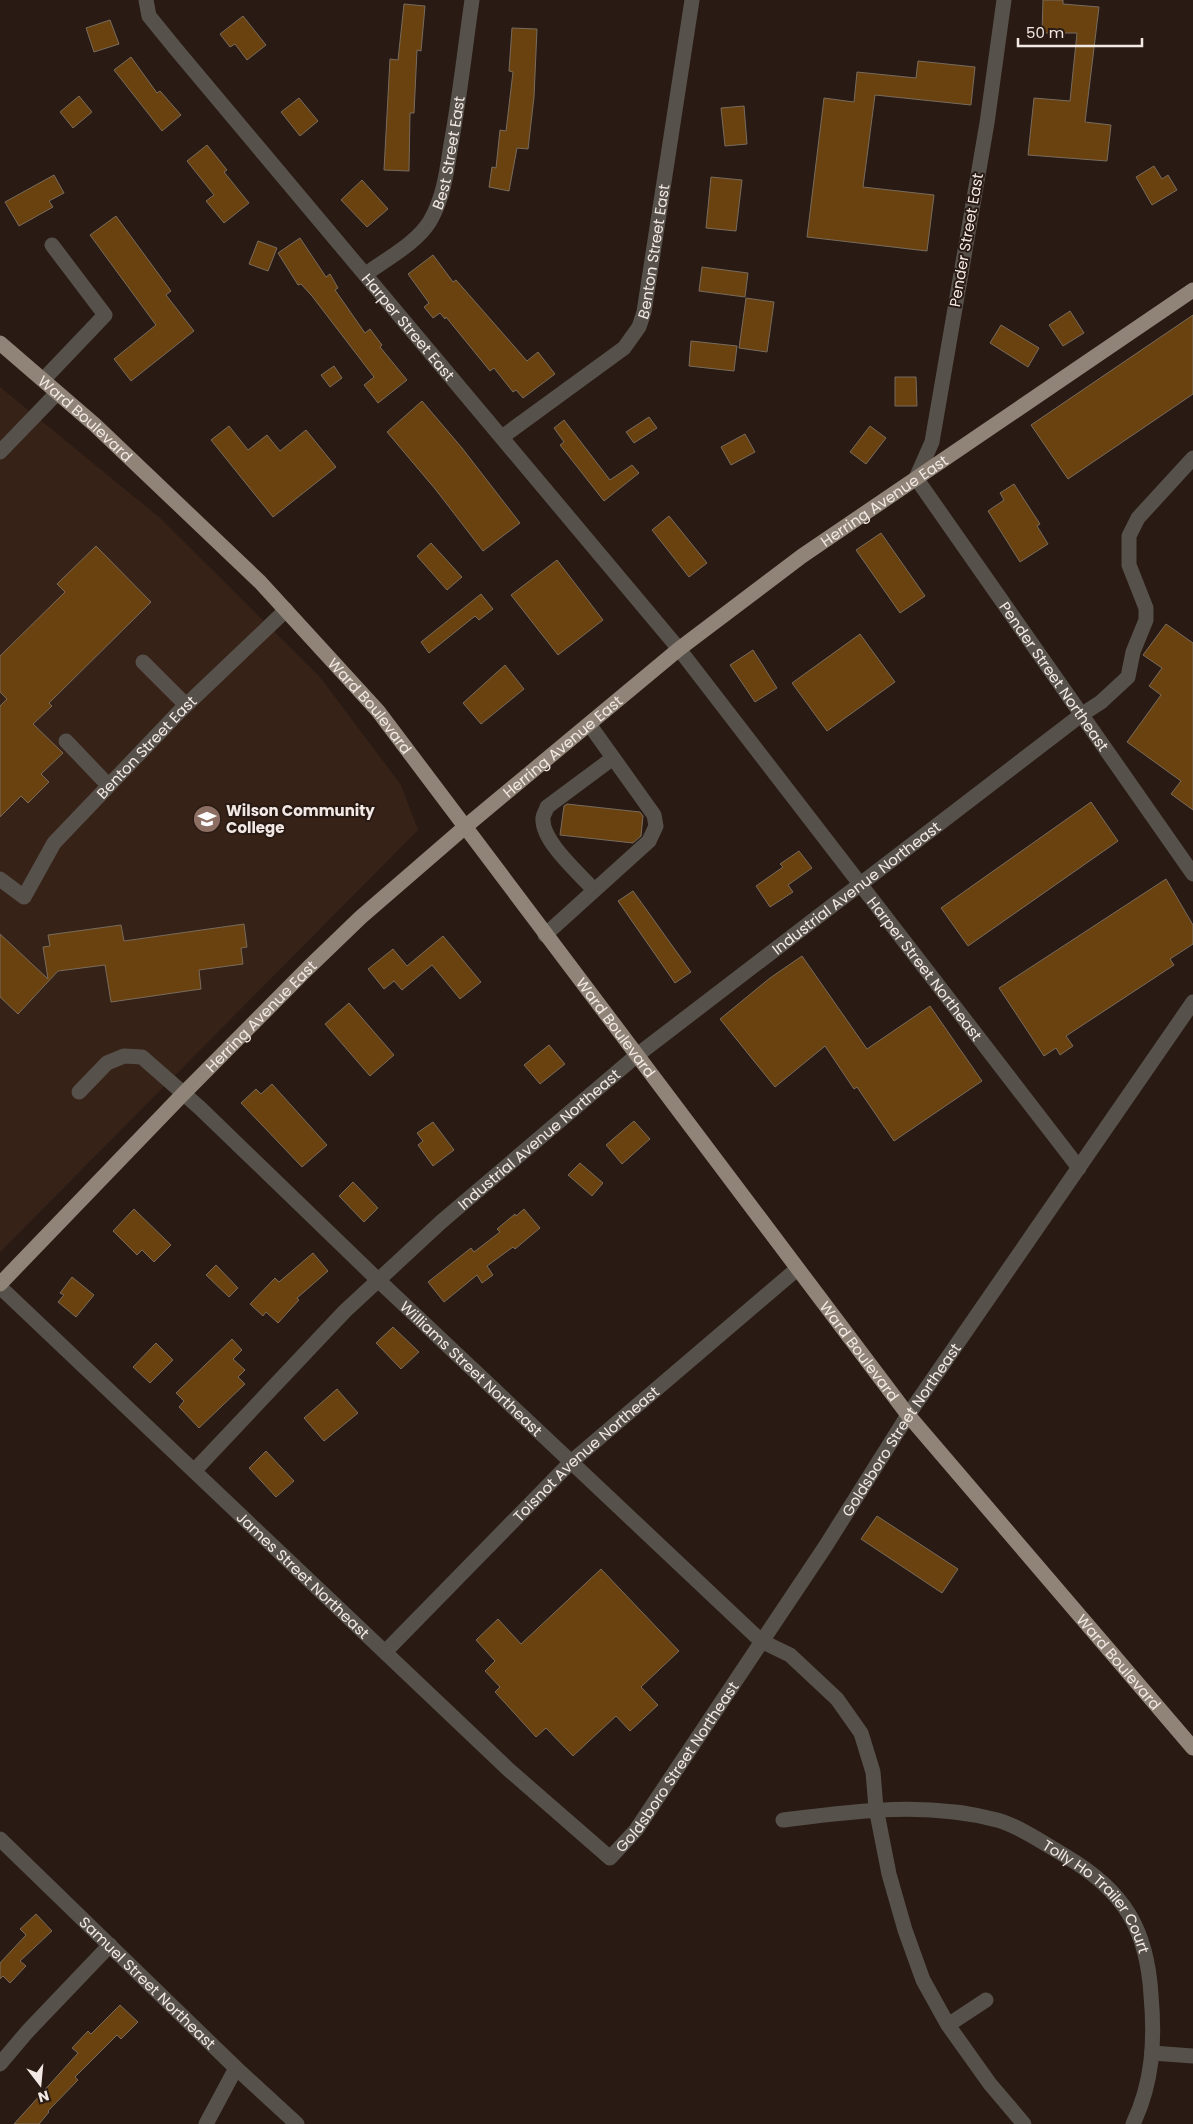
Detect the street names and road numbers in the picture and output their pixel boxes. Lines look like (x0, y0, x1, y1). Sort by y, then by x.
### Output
street label: Best Street East (426, 95, 469, 212)
street label: Pender Street East (944, 171, 988, 309)
street label: Benton Street East (632, 183, 674, 322)
street label: Harper Street East (357, 268, 460, 385)
street label: Ward Boulevard (34, 370, 137, 466)
street label: Herring Avenue East (816, 449, 952, 551)
street label: Pender Street Northeast (995, 597, 1114, 755)
street label: Ward Boulevard (324, 653, 417, 758)
street label: Benton Street East (91, 690, 201, 803)
street label: Herring Avenue East (498, 690, 627, 802)
street label: Industrial Avenue Northeast (767, 816, 945, 959)
street label: Harper Street Northeast (863, 892, 987, 1045)
street label: Herring Avenue East (200, 955, 321, 1076)
street label: Ward Boulevard (572, 973, 661, 1082)
street label: Industrial Avenue Northeast (453, 1064, 624, 1214)
street label: Williams Street Northeast (396, 1296, 547, 1440)
street label: Ward Boulevard (815, 1296, 904, 1405)
street label: Goldsboro Street Northeast (836, 1339, 965, 1520)
street label: Toisnot Avenue Northeast (508, 1381, 663, 1526)
street label: James Street Northeast (232, 1506, 374, 1643)
street label: Ward Boulevard (1072, 1609, 1166, 1714)
street label: Goldsboro Street Northeast (610, 1677, 743, 1857)
street label: Tolly Ho Trailer Court (1039, 1834, 1155, 1956)
street label: Samuel Street Northeast (75, 1911, 221, 2054)

